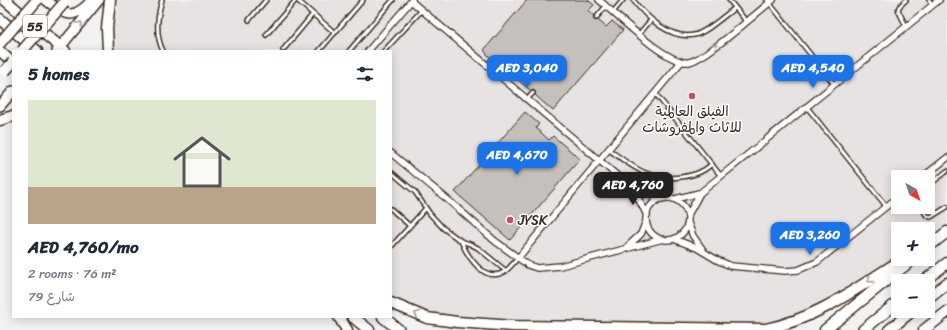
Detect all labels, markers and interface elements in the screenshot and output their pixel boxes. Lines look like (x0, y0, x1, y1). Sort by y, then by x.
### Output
road number: 55 (23, 15, 47, 37)
one-way arrow (75, 21, 82, 28)
one-way arrow (711, 44, 718, 51)
pin: AED 3,040 (481, 55, 573, 89)
pin: AED 4,540 (767, 55, 859, 89)
text: AED 3,040 (496, 56, 558, 79)
text: AED 4,540 (782, 56, 844, 79)
text: 5 homes (28, 59, 89, 89)
icon: filters (354, 63, 376, 85)
marker: الفيلق العالمية للاثاث والمفروشات (687, 91, 697, 101)
place label: الفيلق العالمية للاثاث والمفروشات (642, 99, 742, 140)
icon: home (166, 126, 238, 198)
pin: AED 4,670 (471, 142, 563, 176)
text: AED 4,670 (486, 143, 548, 166)
north arrow (891, 170, 935, 214)
map controls (891, 170, 935, 318)
pin: AED 4,760 (587, 172, 679, 206)
text: AED 4,760 (602, 173, 664, 196)
place label: JYSK (517, 208, 549, 233)
marker: JYSK (505, 215, 515, 225)
pin: AED 3,260 (764, 222, 856, 256)
button: + (891, 222, 935, 266)
text: AED 3,260 (780, 223, 840, 246)
text: AED 4,760/mo (28, 232, 139, 262)
text: 2 rooms · 76 m² (28, 262, 116, 285)
button: − (891, 274, 935, 318)
one-way arrow (867, 275, 874, 283)
text: شارع 79 (28, 285, 75, 308)
one-way arrow (414, 310, 421, 318)

